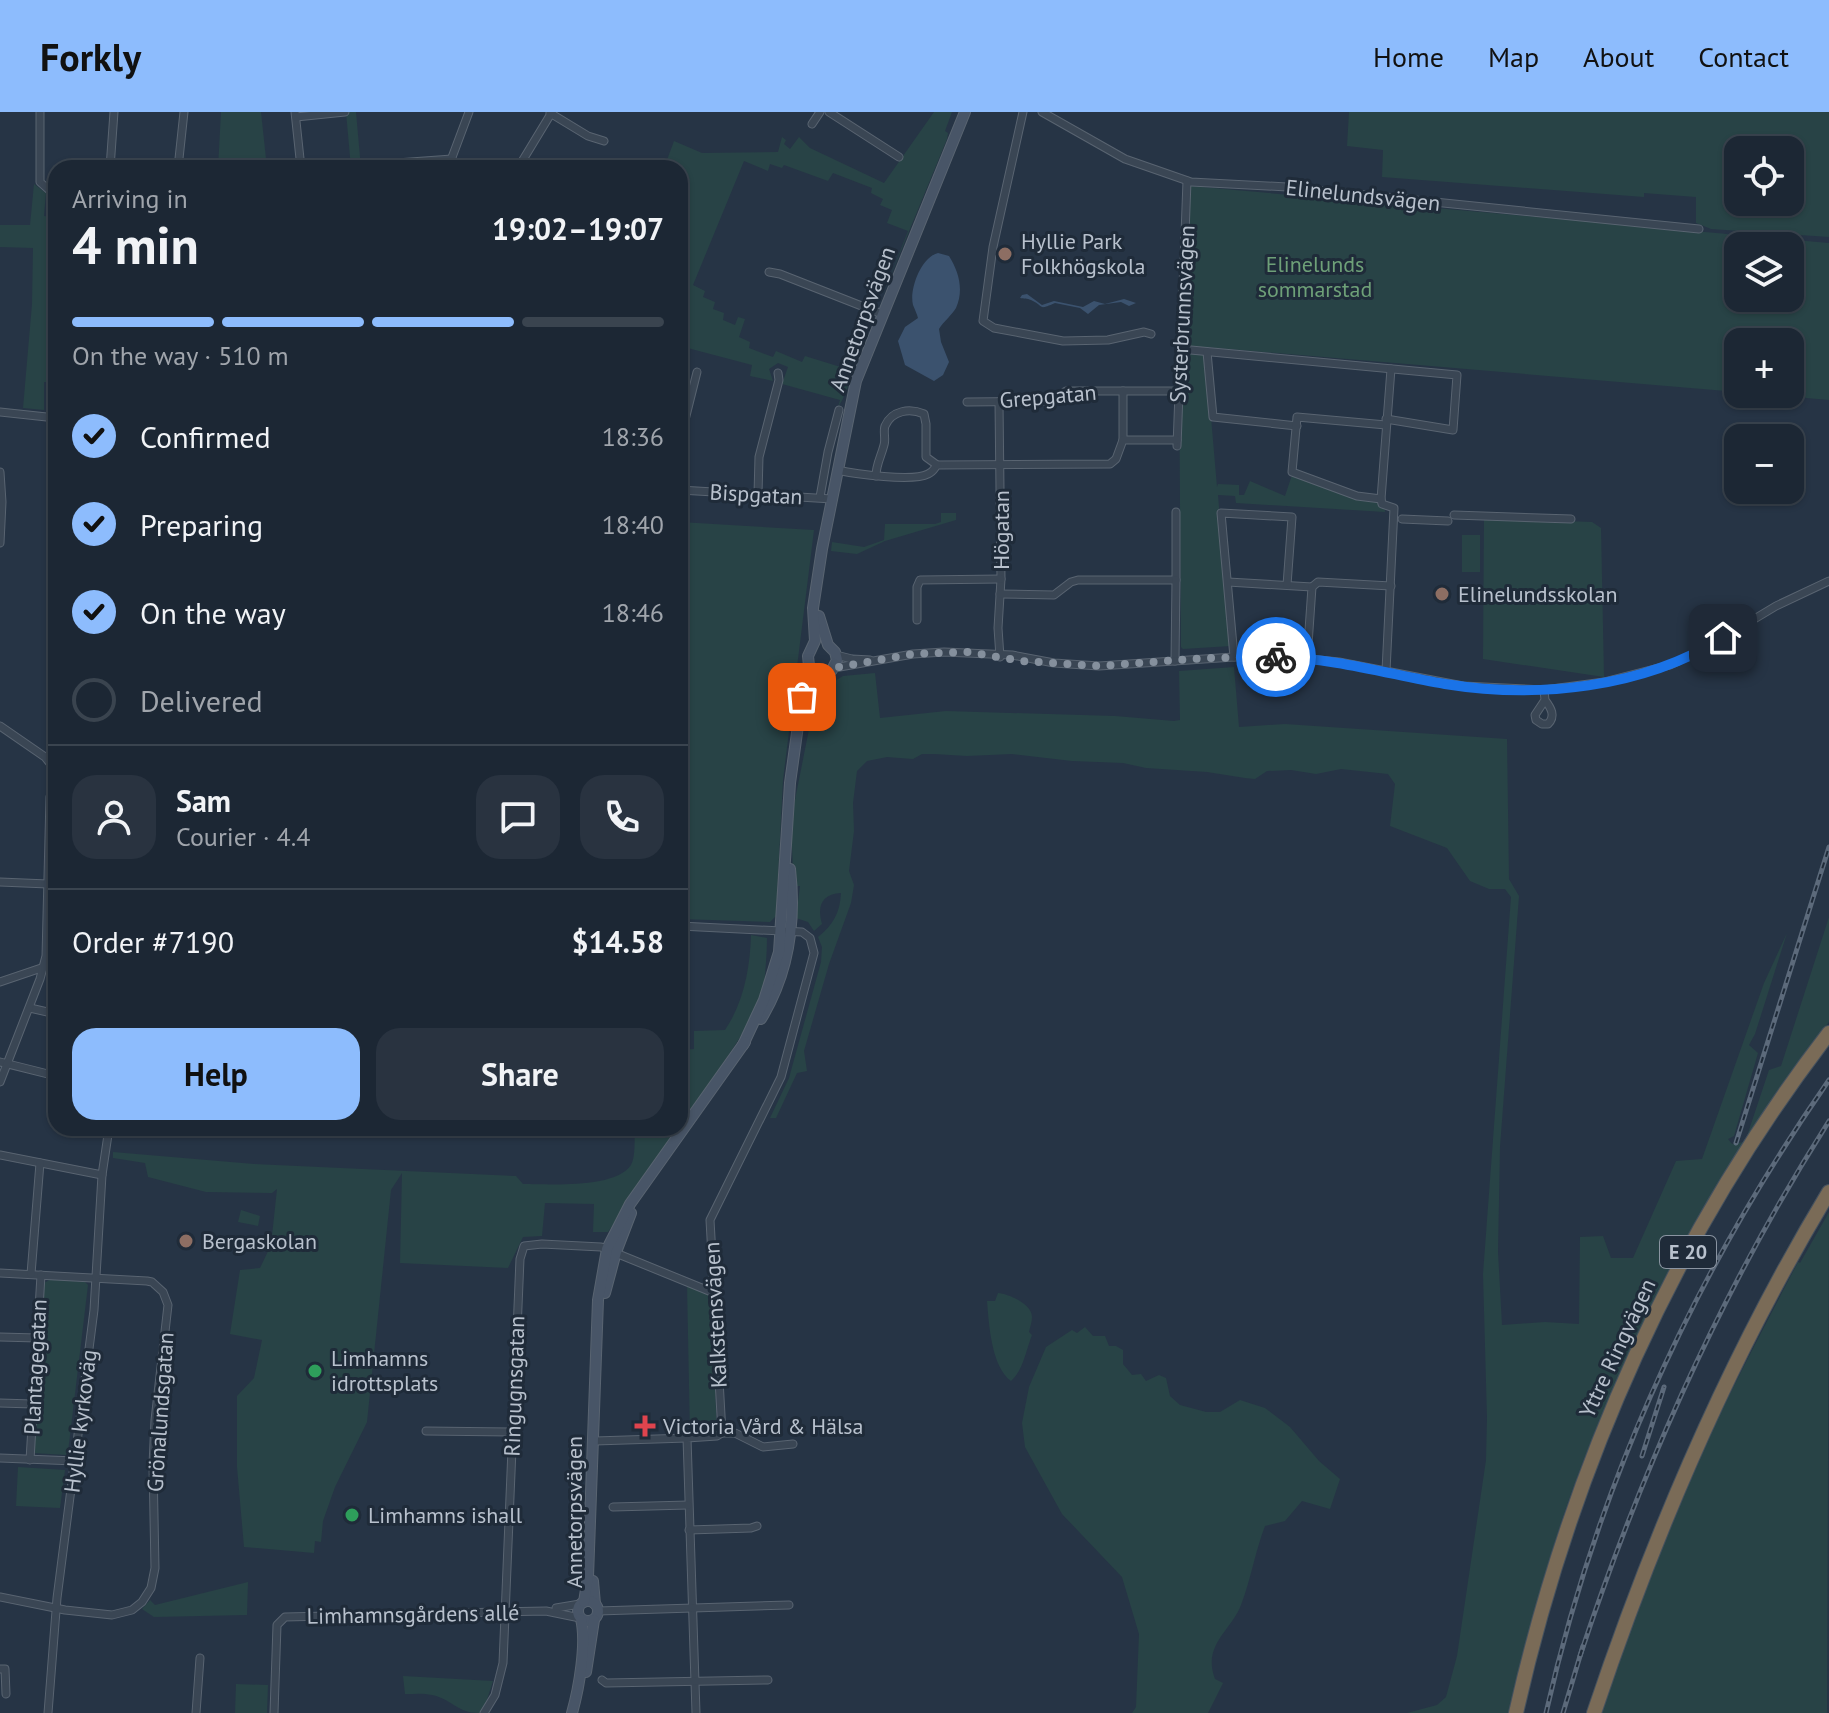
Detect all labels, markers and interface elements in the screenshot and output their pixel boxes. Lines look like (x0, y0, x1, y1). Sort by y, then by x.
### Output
text: Forkly (40, 32, 141, 81)
text: Home (1373, 38, 1444, 75)
text: Map (1488, 38, 1539, 75)
text: About (1583, 38, 1654, 75)
text: Contact (1698, 38, 1789, 75)
map controls (1724, 136, 1804, 504)
button: locate (1724, 136, 1804, 216)
street label: Elinelundsvägen (1284, 173, 1442, 217)
text: Arriving in (72, 182, 188, 215)
text: 19:02–19:07 (492, 209, 664, 248)
text: 4 min (72, 211, 199, 278)
street label: Systerbrunnsvägen (1163, 224, 1201, 404)
place label: Hyllie Park Folkhögskola (1021, 227, 1145, 280)
button: layers (1724, 232, 1804, 312)
street label: Annetorpsvägen (823, 243, 901, 395)
marker: Hyllie Park Folkhögskola (996, 245, 1014, 263)
park label: Elinelunds sommarstad (1258, 250, 1372, 303)
button: + (1724, 328, 1804, 408)
text: On the way · 510 m (72, 339, 289, 372)
street label: Grepgatan (998, 378, 1098, 414)
icon: check (72, 414, 116, 458)
text: Confirmed (140, 417, 271, 456)
text: 18:36 (602, 420, 664, 453)
button: − (1724, 424, 1804, 504)
street label: Bispgatan (709, 478, 803, 510)
street label: Högatan (987, 490, 1015, 570)
icon: check (72, 502, 116, 546)
text: Preparing (140, 505, 263, 544)
text: 18:40 (602, 508, 664, 541)
place label: Elinelundsskolan (1458, 580, 1617, 608)
marker: Elinelundsskolan (1433, 585, 1451, 603)
icon: check (72, 590, 116, 634)
text: On the way (140, 593, 286, 632)
text: 18:46 (602, 596, 664, 629)
pin (1689, 604, 1757, 672)
icon: home (1701, 616, 1745, 660)
courier (1236, 617, 1316, 697)
icon: bike (1254, 635, 1298, 679)
pin (768, 663, 836, 731)
icon: bag (780, 675, 824, 719)
text: Delivered (140, 681, 263, 720)
button: person (72, 775, 156, 859)
button: chat (476, 775, 560, 859)
button: phone (580, 775, 664, 859)
text: Sam (176, 781, 231, 820)
text: Courier · 4.4 (176, 820, 310, 853)
text: Order #7190 (72, 922, 234, 961)
text: $14.58 (572, 922, 664, 961)
button: Help (72, 1028, 360, 1120)
button: Share (376, 1028, 664, 1120)
place label: Bergaskolan (202, 1227, 317, 1255)
marker: Bergaskolan (177, 1232, 195, 1250)
road number: E 20 (1660, 1236, 1716, 1268)
street label: Kalkstensvägen (697, 1241, 733, 1389)
street label: Yttre Ringvägen (1573, 1274, 1661, 1422)
street label: Plantagegatan (17, 1298, 53, 1436)
street label: Ringugnsgatan (498, 1315, 530, 1457)
street label: Grönalundsgatan (140, 1331, 180, 1493)
place label: Limhamns idrottsplats (331, 1344, 438, 1397)
street label: Hyllie kyrkoväg (57, 1348, 103, 1494)
marker: Limhamns idrottsplats (306, 1362, 324, 1380)
place label: Victoria Vård & Hälsa (662, 1412, 864, 1440)
marker: Victoria Vård & Hälsa (634, 1415, 656, 1437)
street label: Annetorpsvägen (560, 1436, 588, 1588)
place label: Limhamns ishall (368, 1501, 523, 1529)
marker: Limhamns ishall (343, 1506, 361, 1524)
street label: Limhamnsgårdens allé (306, 1598, 520, 1630)

